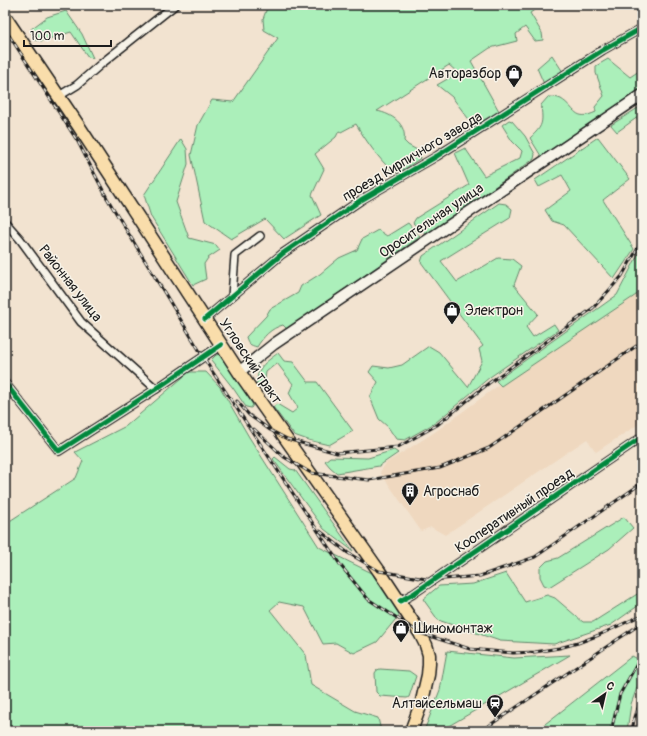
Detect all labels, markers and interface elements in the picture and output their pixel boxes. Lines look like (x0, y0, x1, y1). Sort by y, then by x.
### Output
scale bar (24, 22, 111, 48)
text: 100 m (30, 29, 65, 44)
shop icon: Авторазбор (504, 63, 524, 88)
place label: Авторазбор (428, 65, 501, 82)
street label: проезд Кирпичного завода (339, 108, 485, 205)
street label: Оросительная улица (376, 179, 487, 262)
street label: Районная улица (35, 242, 106, 325)
shop icon: Электрон (442, 300, 462, 325)
place label: Электрон (465, 302, 523, 319)
street label: Угловский тракт (216, 315, 285, 407)
street label: Кооперативный проезд (452, 464, 577, 556)
building icon: Агроснаб (400, 481, 420, 506)
place label: Агроснаб (423, 483, 479, 500)
shop icon: Шиномонтаж (391, 618, 411, 643)
place label: Шиномонтаж (414, 620, 492, 637)
north arrow (585, 674, 625, 714)
text: С (604, 679, 617, 694)
station icon: Алтайсельмаш (485, 693, 505, 718)
place label: Алтайсельмаш (392, 695, 482, 712)

